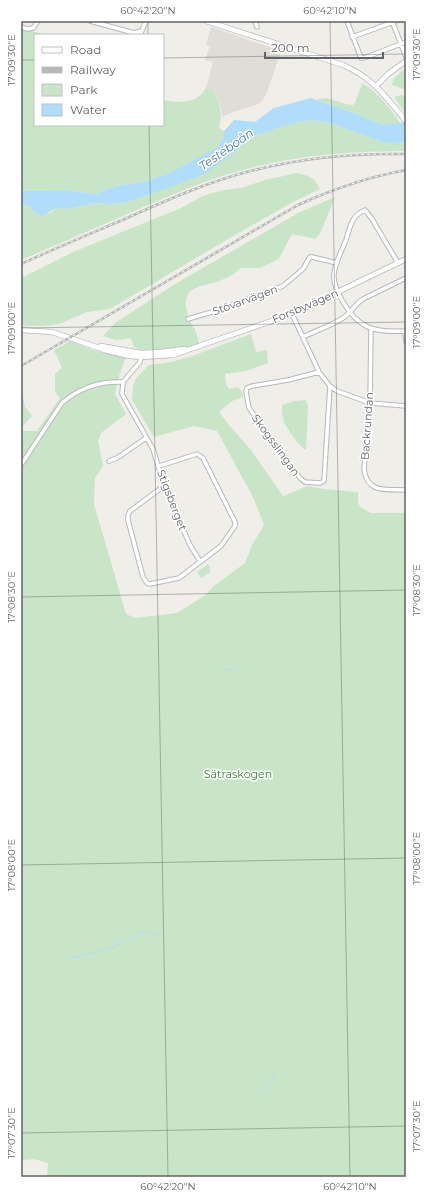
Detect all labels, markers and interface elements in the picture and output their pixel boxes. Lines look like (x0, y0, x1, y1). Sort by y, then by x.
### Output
text: 60°42'20"N (120, 4, 176, 17)
text: 60°42'10"N (303, 4, 357, 17)
text: 17°09'30"E (410, 28, 423, 80)
text: 17°09'30"E (5, 34, 18, 86)
legend (34, 34, 164, 126)
scale bar (265, 34, 383, 60)
text: 200 m (271, 40, 310, 55)
text: Road (70, 42, 101, 57)
text: Railway (70, 62, 116, 77)
text: Park (70, 82, 98, 97)
text: Water (70, 102, 107, 117)
water label: Testeboån (196, 125, 256, 173)
street label: Stövarvägen (210, 282, 280, 318)
street label: Forsbyvägen (270, 286, 340, 326)
text: 17°09'00"E (410, 296, 423, 348)
text: 17°09'00"E (5, 302, 18, 354)
street label: Backrundan (358, 392, 376, 460)
street label: Skogsslingan (249, 411, 303, 479)
street label: Stigsberget (154, 468, 190, 533)
text: 17°08'30"E (410, 564, 423, 616)
text: 17°08'30"E (5, 571, 18, 623)
park label: Sätraskogen (204, 767, 272, 781)
text: 17°08'00"E (410, 831, 423, 884)
text: 17°08'00"E (5, 838, 18, 891)
text: 17°07'30"E (410, 1100, 423, 1152)
text: 17°07'30"E (5, 1107, 18, 1159)
text: 60°42'20"N (140, 1180, 196, 1193)
text: 60°42'10"N (323, 1180, 377, 1193)

